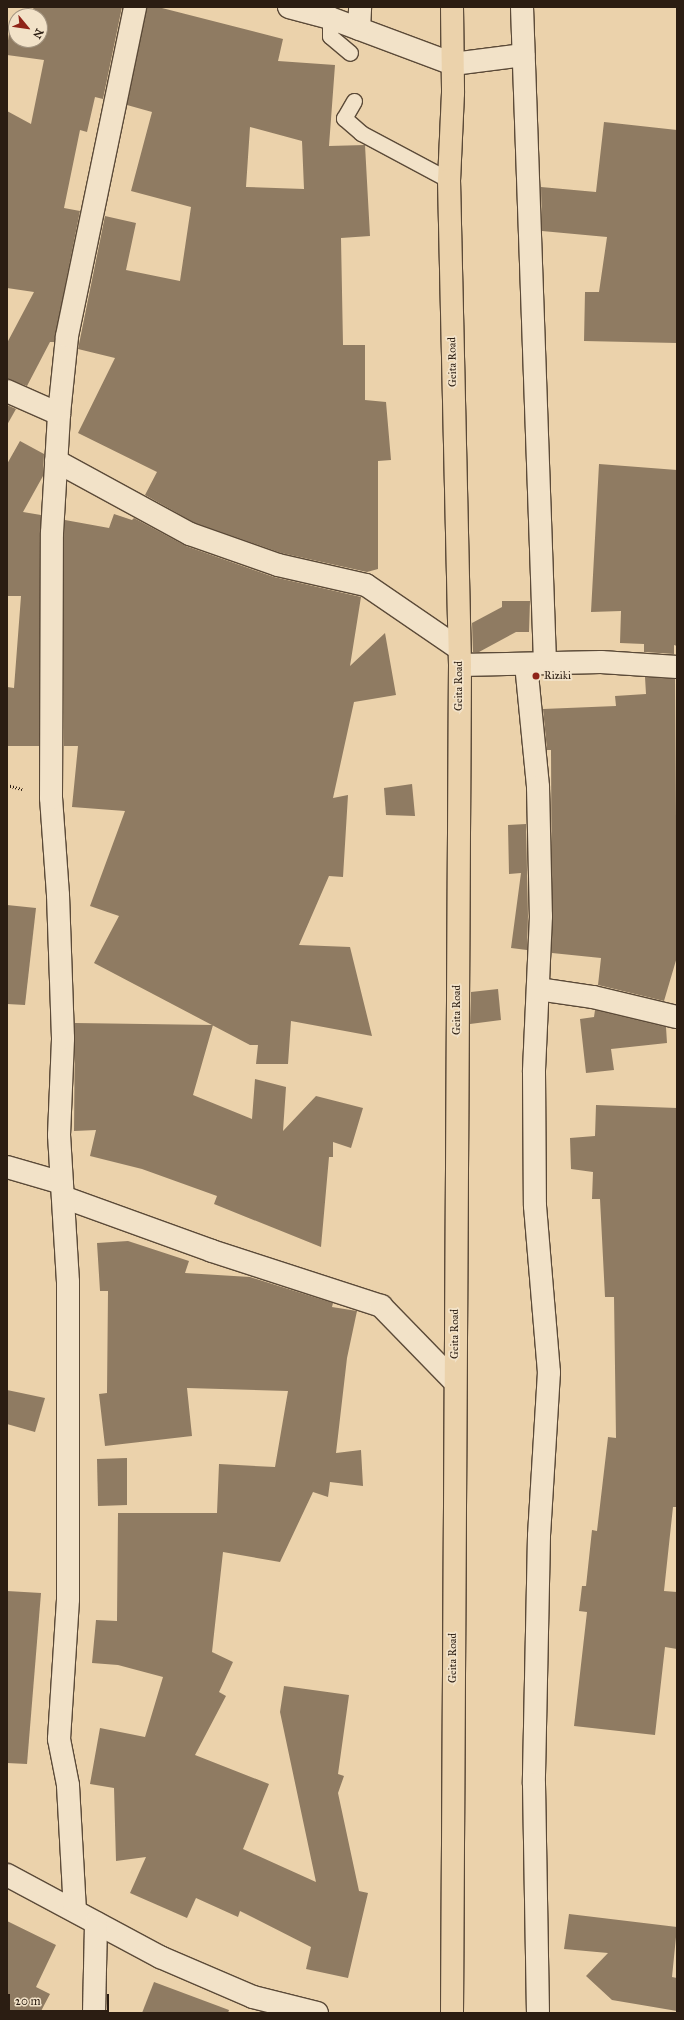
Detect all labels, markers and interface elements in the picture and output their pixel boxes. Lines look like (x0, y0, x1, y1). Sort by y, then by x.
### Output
north arrow (8, 8, 48, 48)
text: N (30, 26, 46, 41)
street label: Geita Road (446, 337, 460, 387)
street label: Geita Road (452, 661, 466, 711)
place label: Riziki (544, 669, 571, 683)
marker: Riziki (531, 671, 541, 681)
street label: Geita Road (450, 985, 464, 1035)
street label: Geita Road (448, 1309, 462, 1359)
street label: Geita Road (446, 1633, 460, 1683)
scale bar (10, 1986, 111, 2012)
text: 20 m (15, 1994, 41, 2008)

